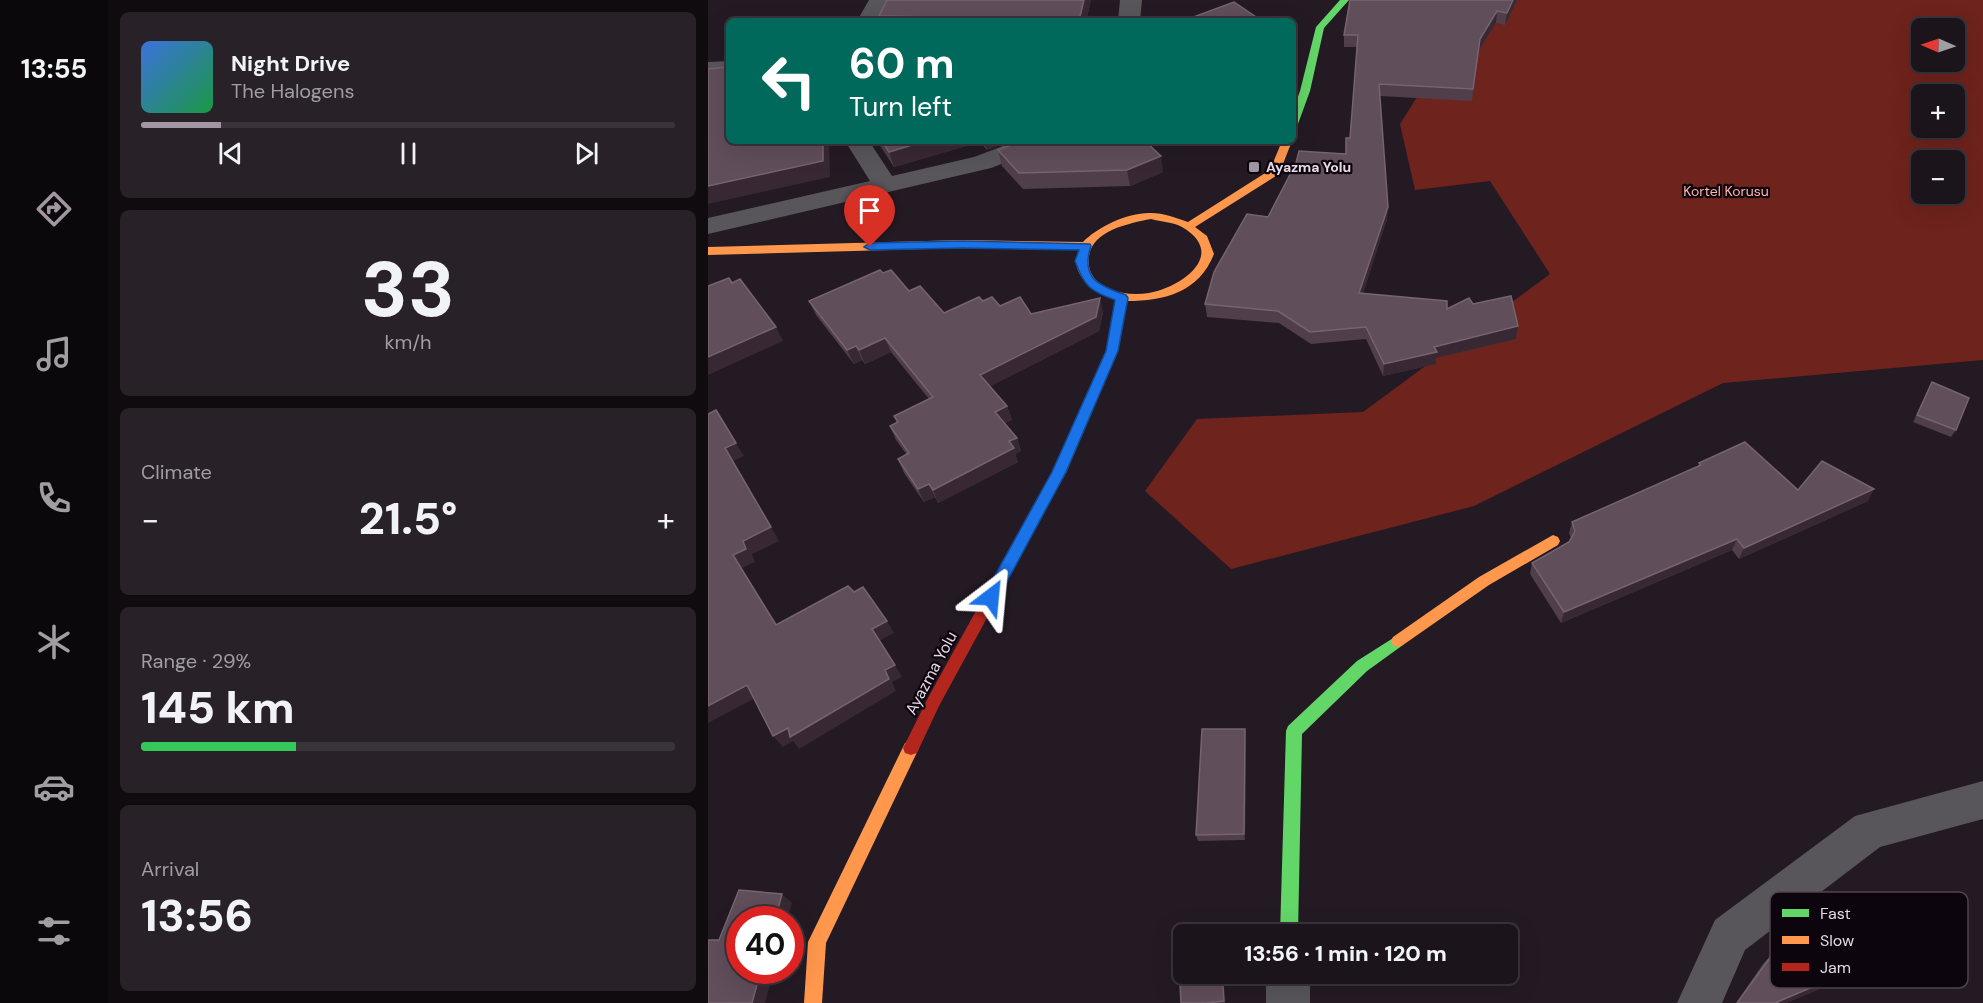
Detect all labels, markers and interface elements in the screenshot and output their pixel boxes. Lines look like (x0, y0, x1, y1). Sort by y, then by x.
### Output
north arrow (1911, 18, 1965, 72)
map controls (1911, 18, 1965, 204)
text: 60 m (849, 36, 955, 91)
icon: left (750, 42, 828, 120)
text: Night Drive (231, 49, 350, 78)
text: 13:55 (21, 51, 87, 86)
text: The Halogens (231, 78, 354, 104)
button: + (1911, 84, 1965, 138)
text: Turn left (849, 89, 952, 124)
icon: previous (214, 137, 247, 170)
icon: pause (392, 137, 425, 170)
icon: next (570, 137, 603, 170)
button: − (1911, 150, 1965, 204)
place label: Ayazma Yolu (1266, 158, 1351, 176)
marker: Ayazma Yolu (1247, 160, 1261, 174)
park label: Kortel Korusu (1683, 182, 1769, 200)
pin (844, 185, 895, 247)
icon: directions (33, 188, 75, 230)
icon: arrive (853, 194, 886, 227)
text: 33 (361, 239, 455, 340)
text: km/h (384, 329, 432, 355)
icon: music (33, 333, 75, 375)
text: Climate (141, 459, 212, 485)
icon: phone (33, 477, 75, 519)
text: 21.5° (359, 489, 457, 548)
text: − (141, 498, 159, 541)
text: + (657, 498, 675, 541)
position arrow (959, 565, 1023, 629)
icon: climate (33, 621, 75, 663)
street label: Ayazma Yolu (900, 628, 962, 718)
text: Range · 29% (141, 648, 251, 674)
text: 145 km (141, 678, 295, 737)
icon: car (33, 766, 75, 808)
text: Arrival (141, 856, 199, 882)
text: 13:56 (141, 886, 253, 945)
legend (1770, 892, 1968, 988)
text: Fast (1820, 903, 1851, 924)
speed limit sign: 40 (726, 906, 804, 984)
icon: filters (33, 910, 75, 952)
text: Slow (1820, 930, 1854, 951)
text: 13:56 · 1 min · 120 m (1244, 939, 1447, 968)
text: Jam (1820, 957, 1851, 978)

